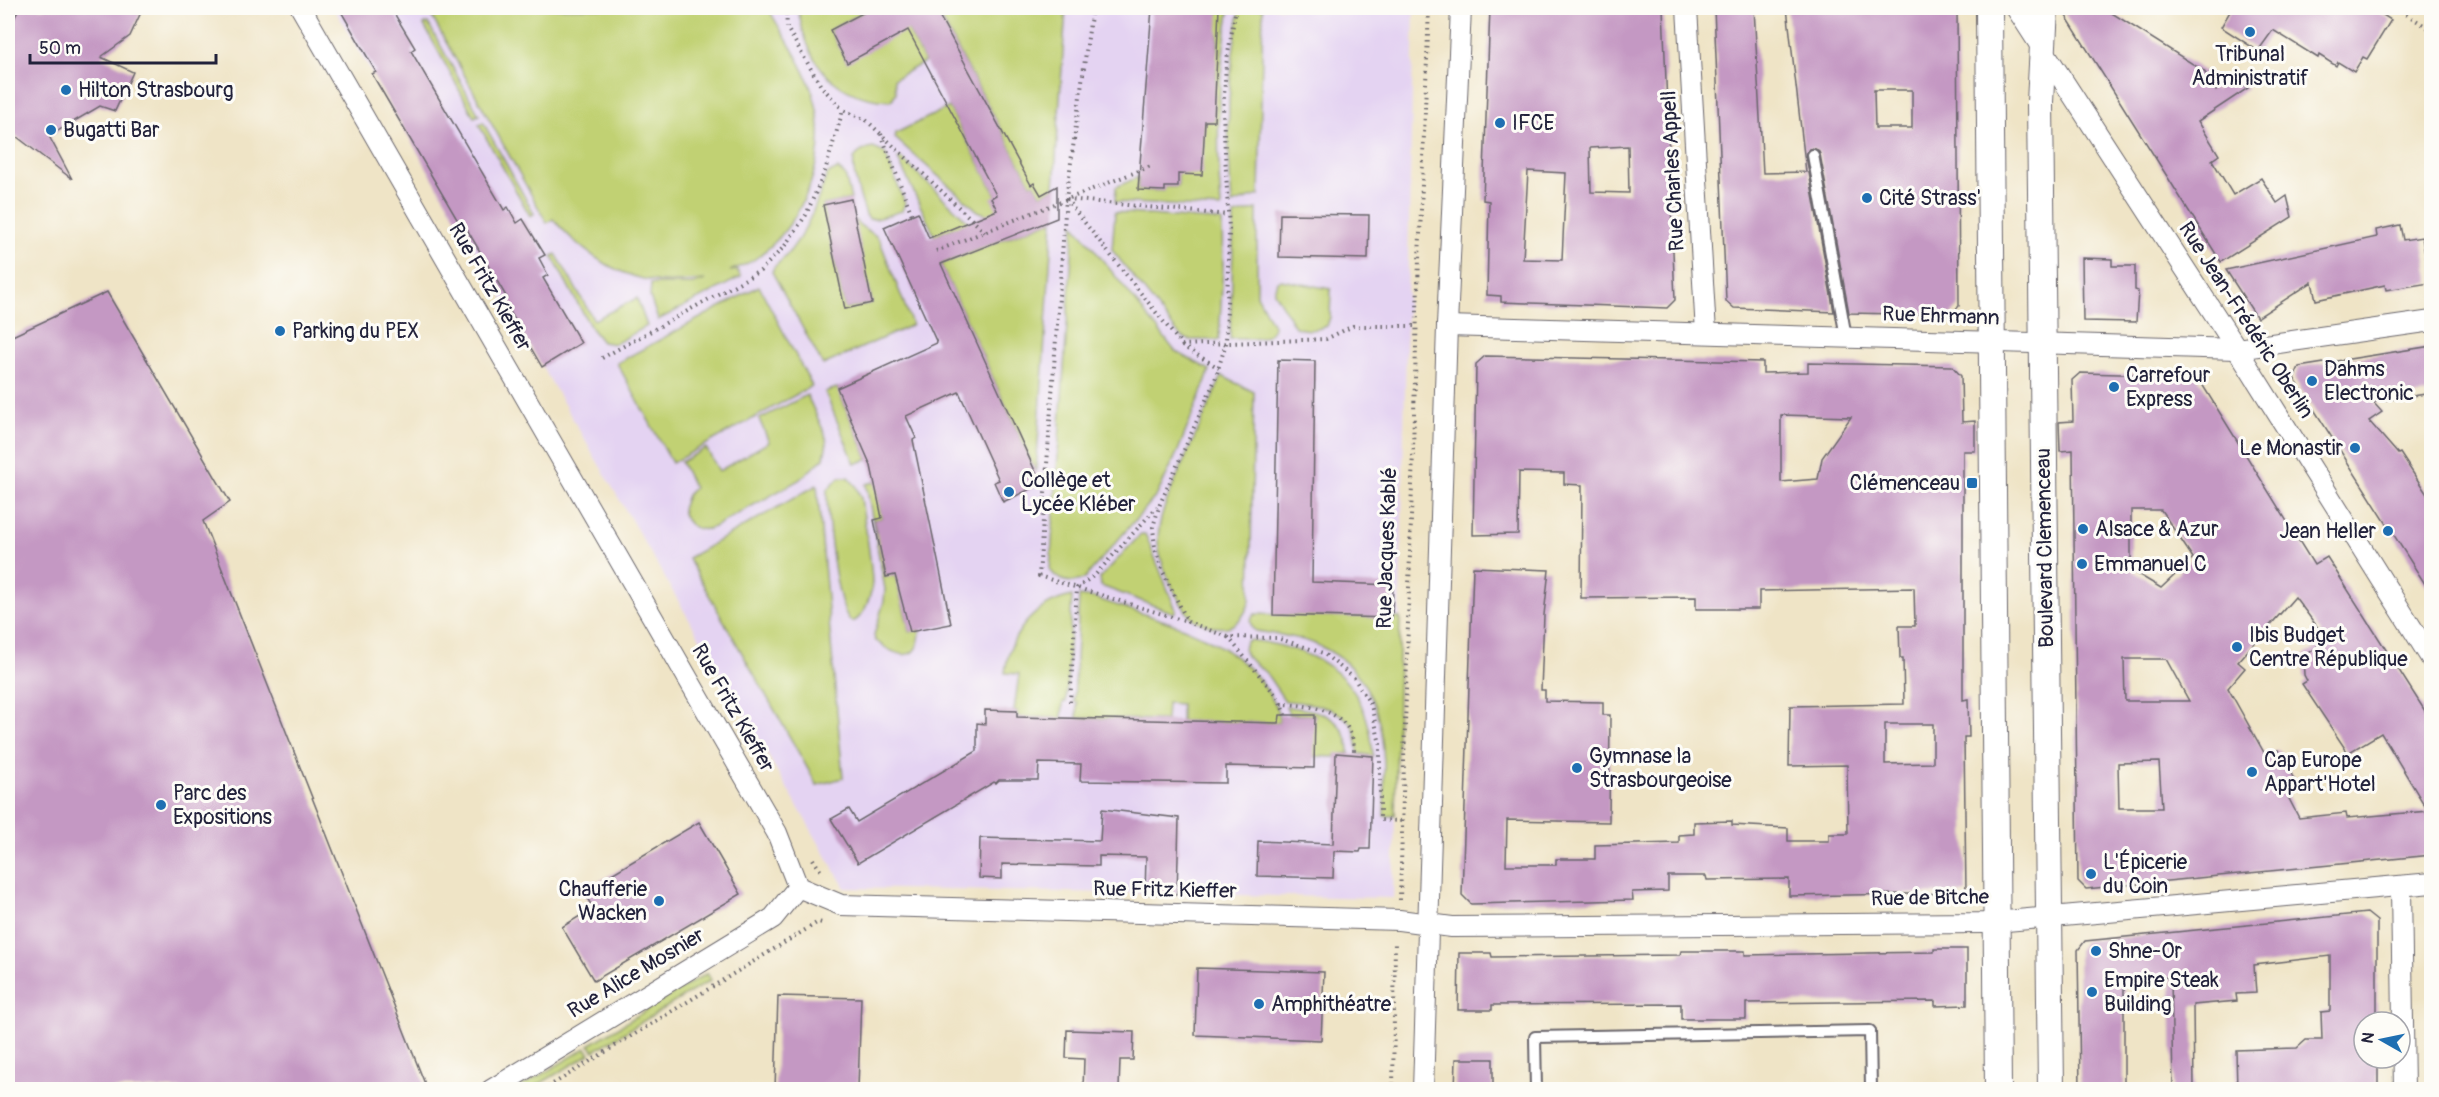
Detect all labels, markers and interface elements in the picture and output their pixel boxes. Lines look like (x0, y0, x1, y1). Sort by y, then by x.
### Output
marker: Tribunal Administratif (2243, 25, 2257, 39)
scale bar (30, 27, 216, 65)
text: 50 m (39, 37, 81, 60)
place label: Tribunal Administratif (2192, 41, 2309, 92)
place label: Hilton Strasbourg (78, 77, 234, 104)
marker: Hilton Strasbourg (59, 83, 73, 97)
street label: Rue Charles Appell (1655, 90, 1691, 252)
place label: IFCE (1512, 110, 1555, 137)
marker: IFCE (1493, 116, 1507, 130)
place label: Bugatti Bar (63, 117, 160, 144)
marker: Bugatti Bar (44, 123, 58, 137)
place label: Cité Strass' (1879, 185, 1981, 212)
marker: Cité Strass' (1860, 191, 1874, 205)
street label: Rue Jean-Frédéric Oberlin (2172, 217, 2320, 423)
street label: Rue Fritz Kieffer (442, 218, 538, 356)
street label: Rue Ehrmann (1882, 300, 2000, 332)
place label: Parking du PEX (292, 318, 419, 345)
marker: Parking du PEX (273, 324, 287, 338)
place label: Dahms Electronic (2324, 356, 2414, 407)
place label: Carrefour Express (2126, 362, 2211, 413)
marker: Dahms Electronic (2305, 374, 2319, 388)
marker: Carrefour Express (2107, 380, 2121, 394)
place label: Le Monastir (2239, 435, 2343, 462)
marker: Le Monastir (2348, 441, 2362, 455)
street label: Boulevard Clemenceau (2030, 448, 2060, 648)
place label: Collège et Lycée Kléber (1021, 467, 1136, 518)
street label: Rue Jacques Kablé (1371, 467, 1403, 629)
place label: Clémenceau (1849, 470, 1960, 497)
marker: Clémenceau (1965, 476, 1979, 490)
marker: Collège et Lycée Kléber (1002, 485, 1016, 499)
place label: Alsace & Azur (2095, 516, 2219, 543)
place label: Jean Heller (2279, 518, 2376, 545)
marker: Alsace & Azur (2076, 522, 2090, 536)
marker: Jean Heller (2381, 524, 2395, 538)
place label: Emmanuel C (2094, 551, 2207, 578)
marker: Emmanuel C (2075, 557, 2089, 571)
place label: Ibis Budget Centre République (2249, 622, 2408, 673)
street label: Rue Fritz Kieffer (685, 639, 781, 777)
marker: Ibis Budget Centre République (2230, 640, 2244, 654)
place label: Gymnase la Strasbourgeoise (1589, 743, 1732, 794)
place label: Cap Europe Appart'Hotel (2264, 747, 2376, 798)
marker: Gymnase la Strasbourgeoise (1570, 761, 1584, 775)
marker: Cap Europe Appart'Hotel (2245, 765, 2259, 779)
place label: Parc des Expositions (173, 780, 272, 831)
marker: Parc des Expositions (154, 798, 168, 812)
place label: L'Épicerie du Coin (2103, 849, 2188, 900)
marker: L'Épicerie du Coin (2084, 867, 2098, 881)
street label: Rue Fritz Kieffer (1093, 875, 1238, 905)
place label: Chaufferie Wacken (559, 876, 648, 927)
street label: Rue de Bitche (1871, 883, 1990, 913)
marker: Chaufferie Wacken (652, 894, 666, 908)
street label: Rue Alice Mosnier (563, 921, 710, 1024)
place label: Shne-Or (2108, 938, 2183, 965)
marker: Shne-Or (2089, 944, 2103, 958)
place label: Empire Steak Building (2104, 967, 2219, 1018)
marker: Empire Steak Building (2085, 985, 2099, 999)
place label: Amphithéatre (1271, 991, 1392, 1018)
marker: Amphithéatre (1252, 997, 1266, 1011)
north arrow (2352, 1010, 2412, 1070)
text: N (2357, 1031, 2379, 1045)

